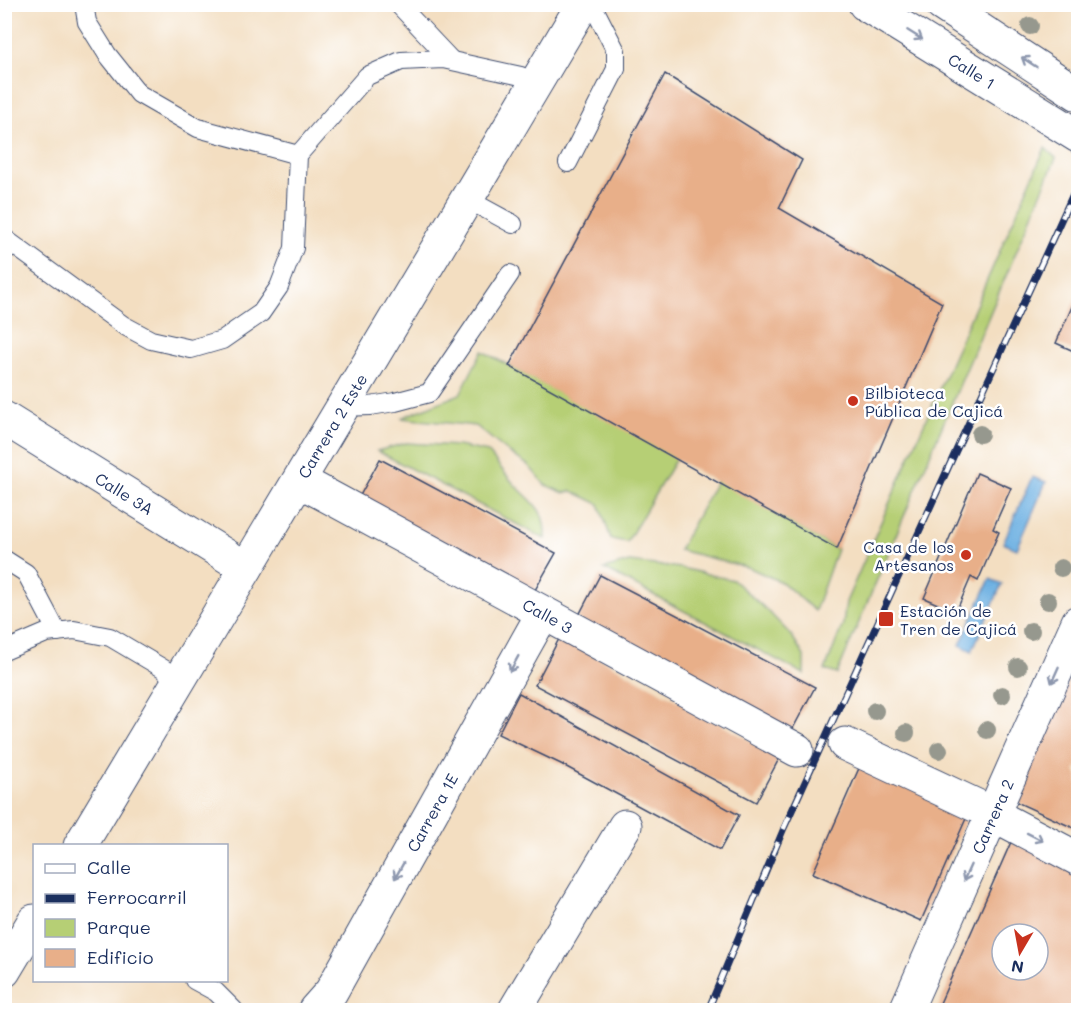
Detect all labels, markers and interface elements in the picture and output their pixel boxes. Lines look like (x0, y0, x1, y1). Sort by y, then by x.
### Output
one-way arrow (906, 30, 923, 42)
street label: Calle 1 (945, 48, 1000, 93)
one-way arrow (1022, 56, 1038, 68)
street label: Carrera 2 Este (292, 369, 371, 482)
place label: Bilbioteca Pública de Cajicá (865, 382, 1003, 421)
marker: Bilbioteca Pública de Cajicá (846, 394, 860, 408)
street label: Calle 3A (92, 467, 158, 519)
place label: Casa de los Artesanos (863, 536, 954, 575)
marker: Casa de los Artesanos (959, 548, 973, 562)
street label: Calle 3 (519, 593, 577, 637)
place label: Estación de Tren de Cajicá (900, 600, 1017, 639)
marker: Estación de Tren de Cajicá (877, 610, 895, 628)
one-way arrow (508, 655, 520, 672)
one-way arrow (1048, 666, 1060, 684)
street label: Carrera 1E (401, 769, 462, 855)
street label: Carrera 2 (966, 776, 1018, 857)
one-way arrow (1026, 832, 1044, 843)
legend (33, 844, 228, 982)
text: Calle (87, 855, 131, 879)
one-way arrow (392, 862, 404, 879)
one-way arrow (961, 863, 972, 881)
text: Ferrocarril (87, 885, 187, 909)
text: Parque (87, 915, 151, 939)
north arrow (990, 922, 1050, 982)
text: Edificio (87, 945, 154, 969)
text: N (1009, 956, 1025, 979)

